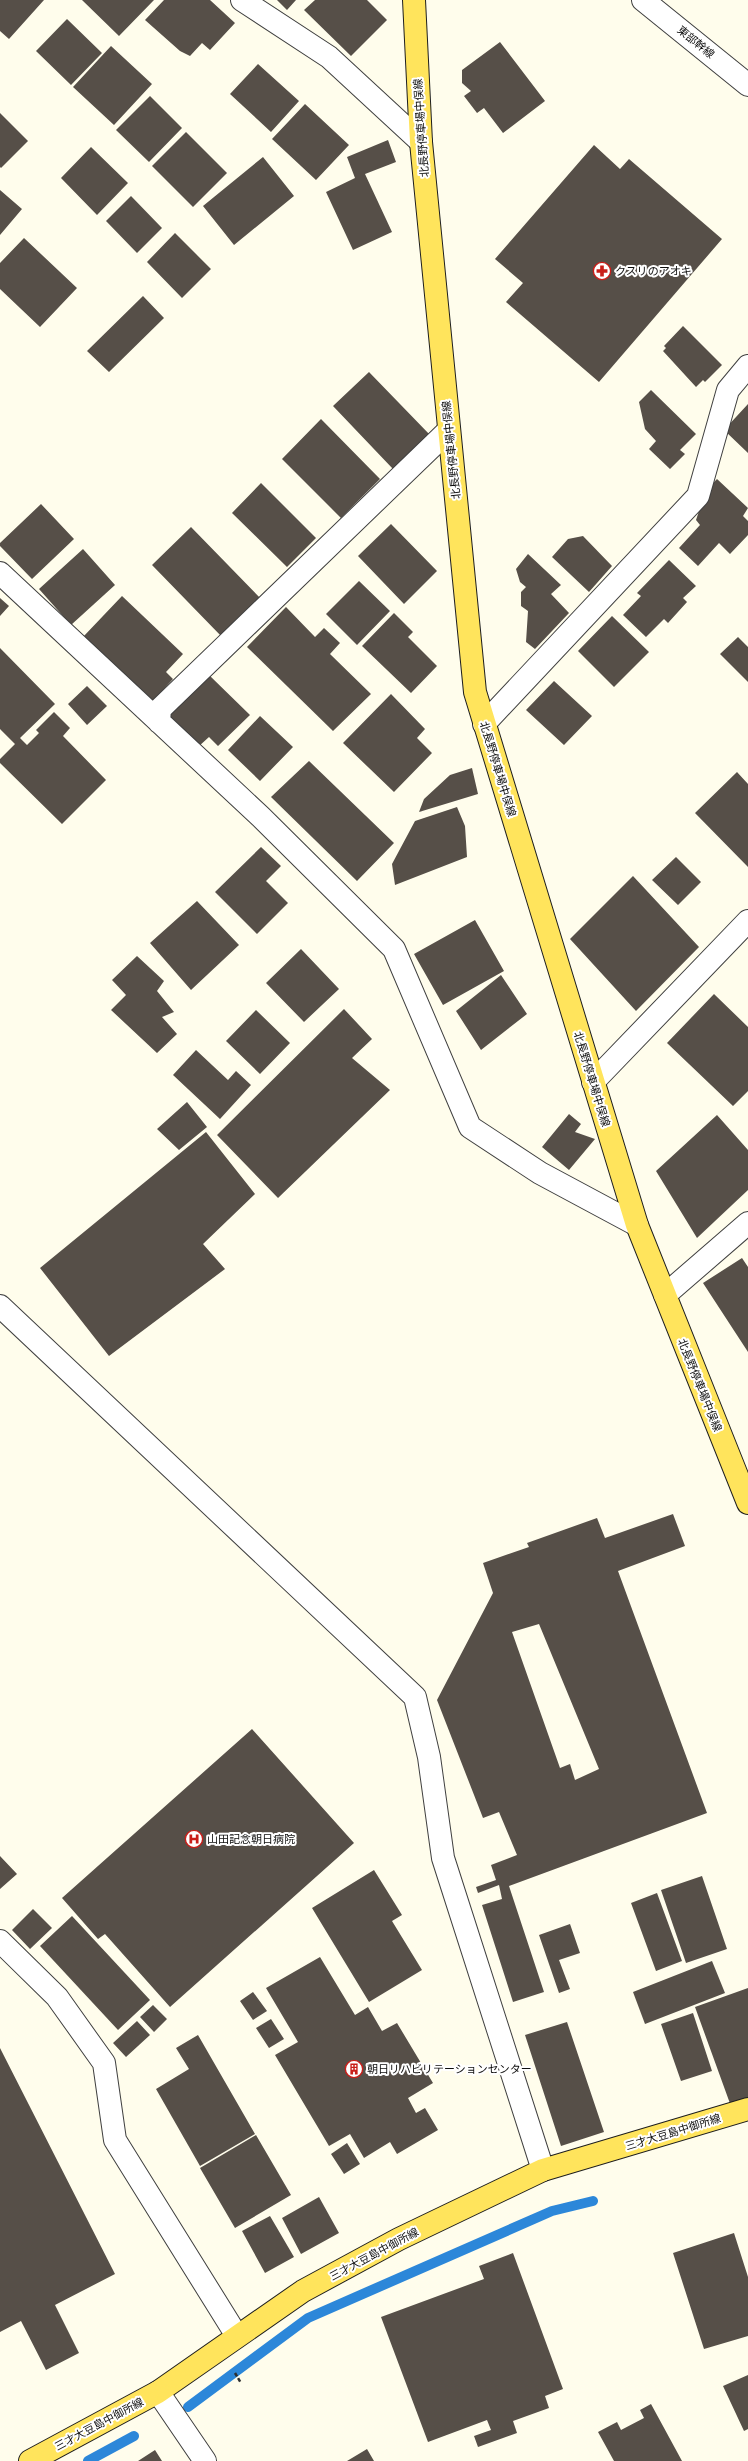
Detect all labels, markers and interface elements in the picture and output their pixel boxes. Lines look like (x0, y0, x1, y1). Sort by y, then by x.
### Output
street label: 東部幹線 (674, 23, 717, 61)
street label: 北長野停車場中俣線 (412, 78, 431, 178)
pharmacy icon: クスリのアオキ (592, 261, 612, 281)
place label: クスリのアオキ (615, 265, 692, 278)
street label: 北長野停車場中俣線 (440, 400, 463, 500)
street label: 北長野停車場中俣線 (477, 720, 518, 818)
street label: 北長野停車場中俣線 (571, 1030, 612, 1128)
street label: 北長野停車場中俣線 (675, 1337, 724, 1434)
hospital icon: 山田記念朝日病院 (184, 1829, 204, 1849)
place label: 山田記念朝日病院 (207, 1833, 295, 1846)
building icon: 朝日リハビリテーションセンター (344, 2059, 364, 2079)
place label: 朝日リハビリテーションセンター (367, 2063, 532, 2076)
street label: 三才大豆島中御所線 (624, 2112, 722, 2153)
street label: 三才大豆島中御所線 (327, 2225, 421, 2283)
street label: 三才大豆島中御所線 (52, 2395, 146, 2453)

